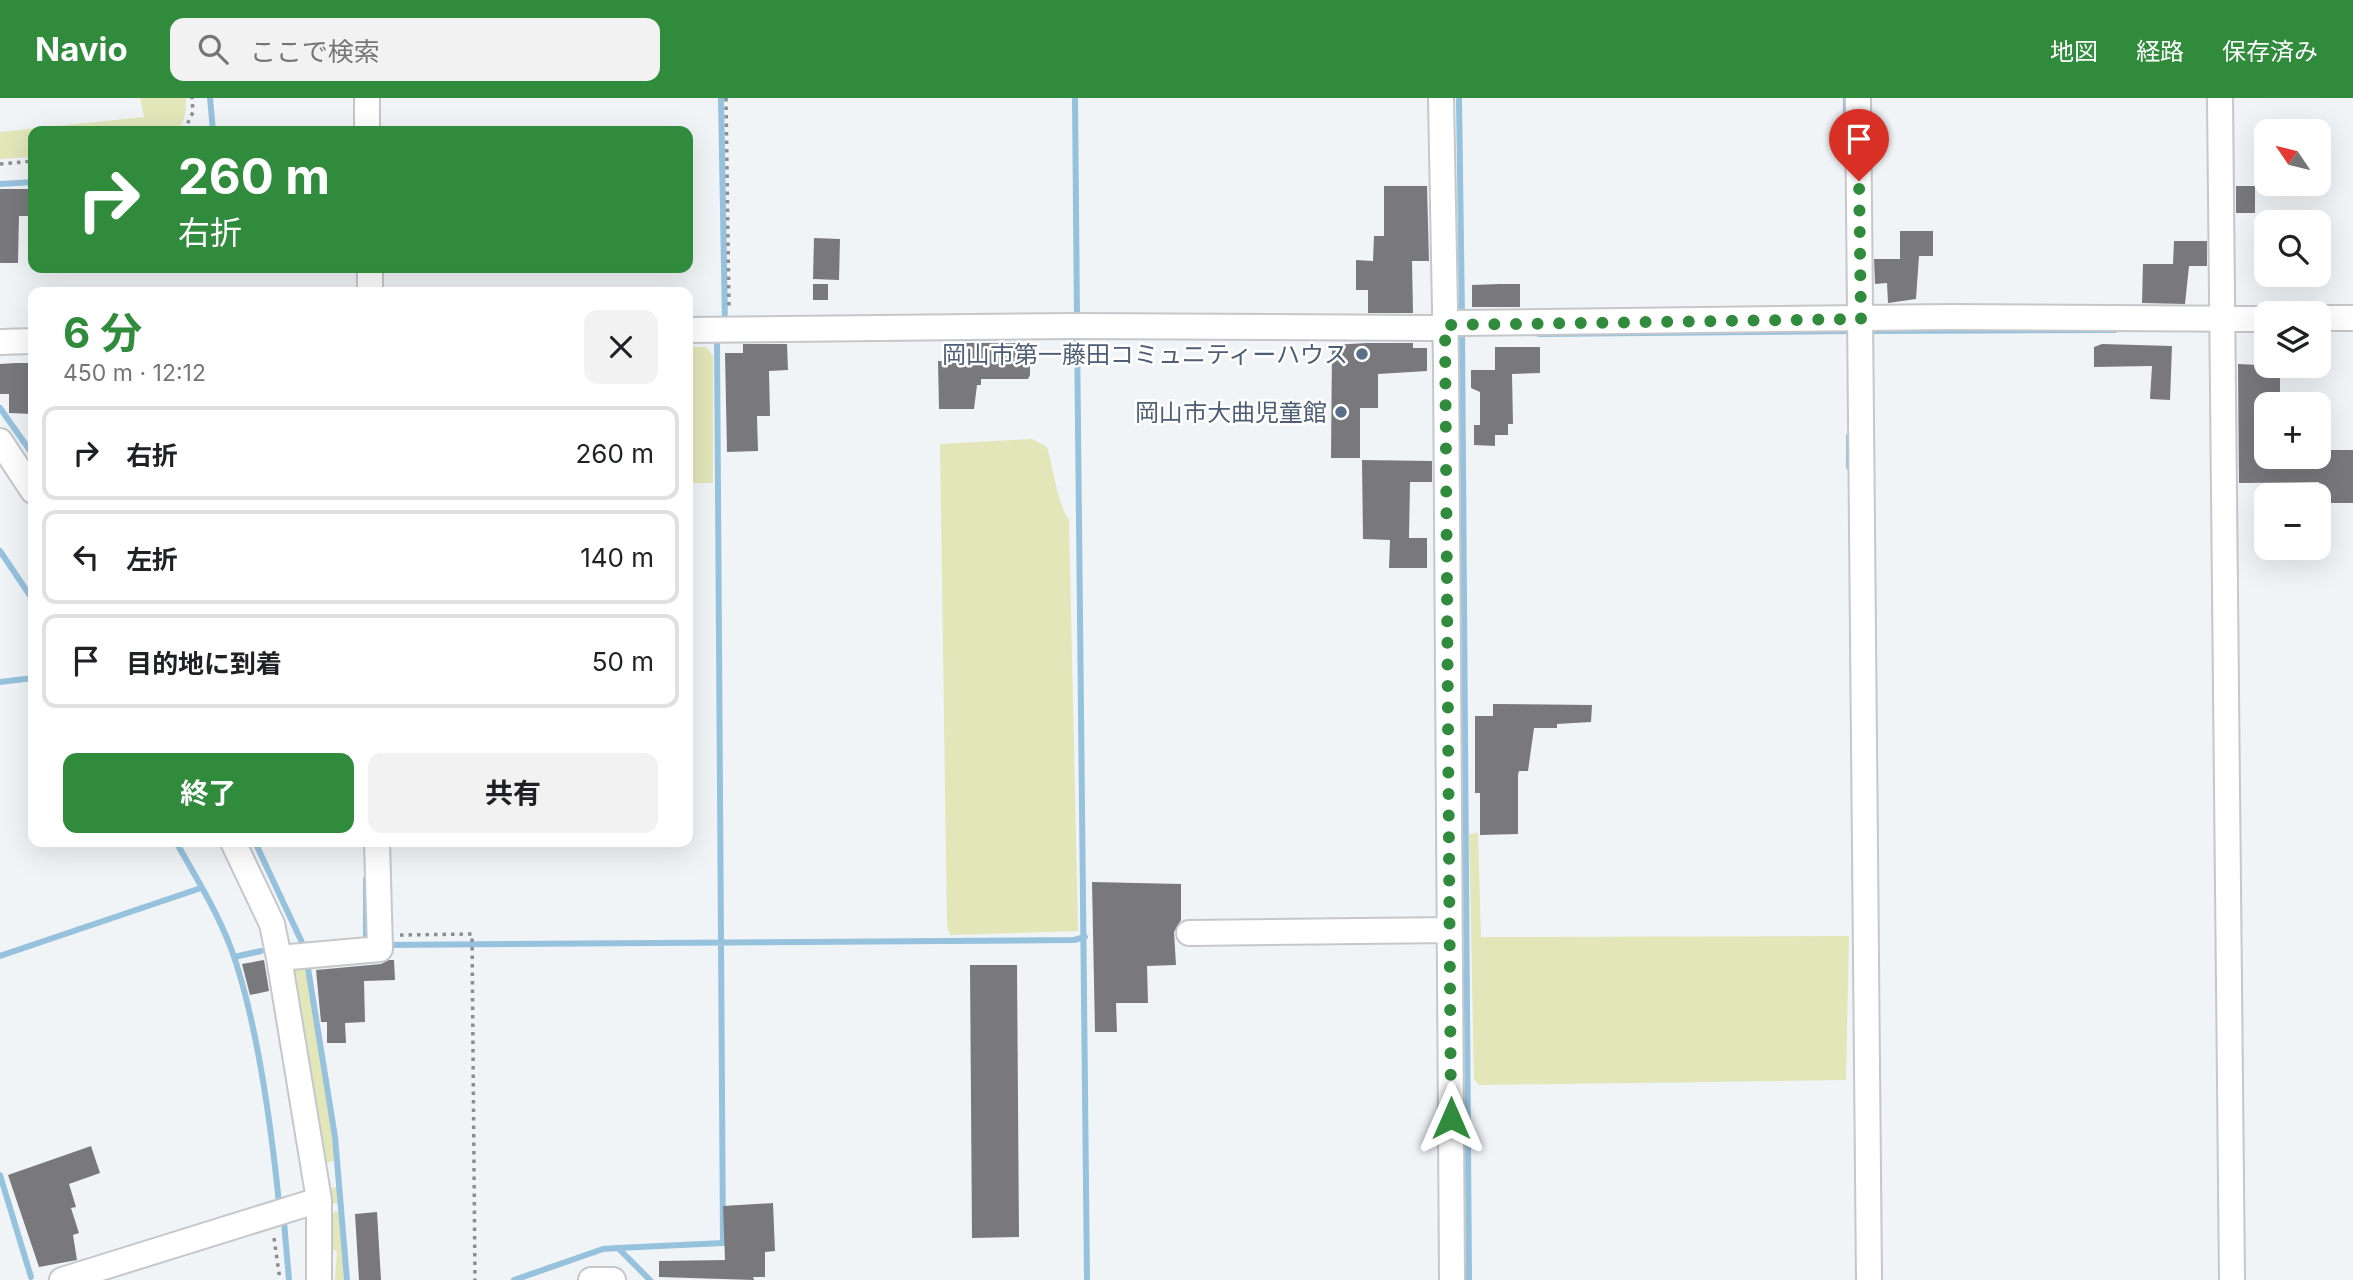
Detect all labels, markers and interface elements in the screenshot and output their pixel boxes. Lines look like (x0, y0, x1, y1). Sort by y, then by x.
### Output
search box (170, 18, 660, 81)
text: Navio (35, 29, 128, 69)
icon: search (194, 30, 232, 68)
text: ここで検索 (250, 36, 380, 67)
text: 地図 (2050, 37, 2098, 66)
text: 経路 (2136, 37, 2184, 66)
text: 保存済み (2222, 37, 2318, 66)
pin (1829, 109, 1889, 181)
north arrow (2254, 119, 2331, 196)
map controls (2254, 119, 2331, 560)
icon: arrive (1840, 120, 1878, 158)
text: 260 m (178, 147, 330, 206)
icon: right (63, 154, 154, 245)
button: search (2254, 210, 2331, 287)
text: 右折 (178, 213, 242, 252)
button: layers (2254, 301, 2331, 378)
text: 6 分 (63, 307, 142, 358)
button: close (584, 310, 658, 384)
place label: 岡山市第一藤田コミュニティーハウス (942, 340, 1348, 369)
marker: 岡山市第一藤田コミュニティーハウス (1354, 346, 1370, 362)
text: 450 m · 12:12 (63, 359, 206, 387)
button: + (2254, 392, 2331, 469)
place label: 岡山市大曲児童館 (1135, 398, 1327, 427)
marker: 岡山市大曲児童館 (1333, 404, 1349, 420)
icon: right (67, 434, 105, 472)
text: 260 m (576, 438, 654, 469)
text: 右折 (126, 440, 178, 471)
button: − (2254, 483, 2331, 560)
icon: left (67, 538, 105, 576)
text: 140 m (580, 542, 654, 573)
text: 左折 (126, 544, 178, 575)
icon: arrive (67, 642, 105, 680)
text: 50 m (592, 646, 654, 677)
text: 目的地に到着 (126, 648, 282, 679)
button: 終了 (63, 753, 354, 833)
button: 共有 (368, 753, 658, 833)
position arrow (1414, 1081, 1488, 1155)

